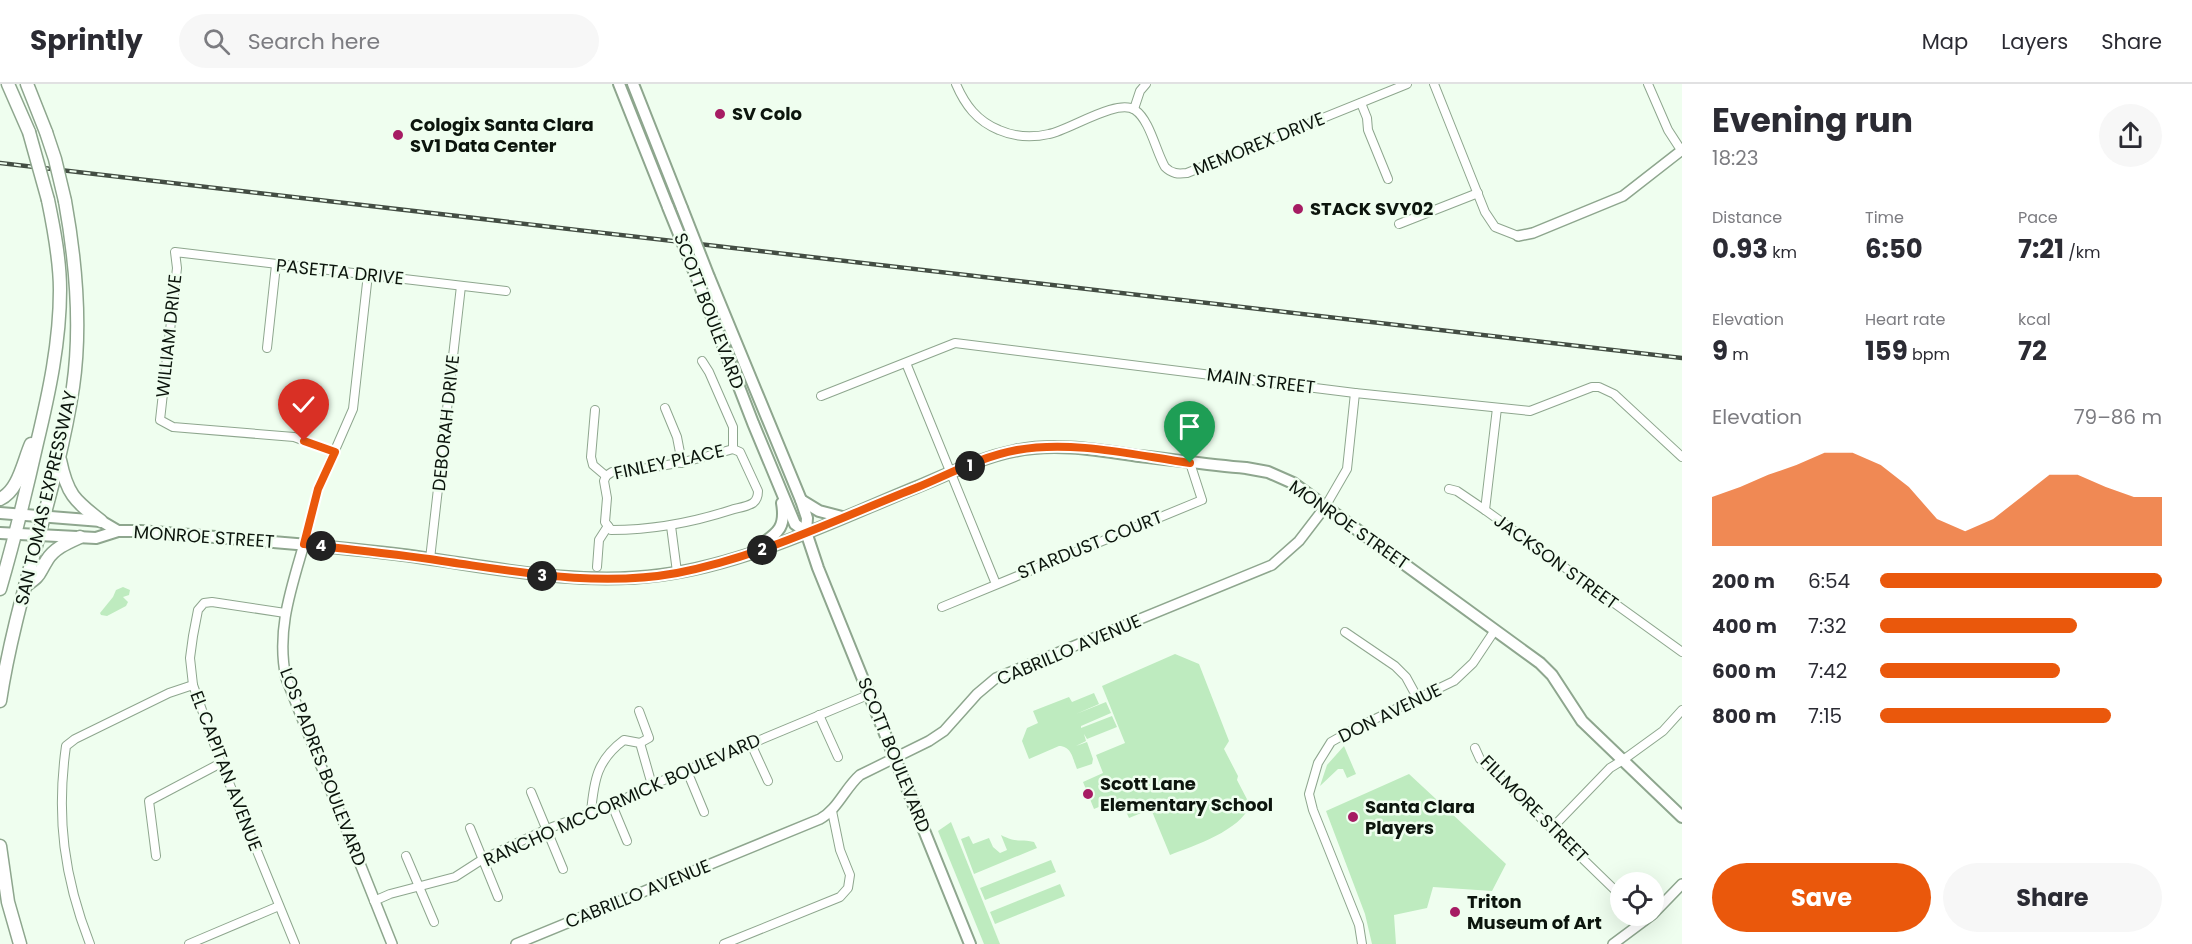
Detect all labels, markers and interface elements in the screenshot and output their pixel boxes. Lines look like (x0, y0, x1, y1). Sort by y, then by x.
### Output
search box (179, 14, 599, 68)
text: Sprintly (30, 21, 143, 60)
icon: search (200, 25, 233, 58)
text: Search here (248, 26, 380, 57)
text: Map (1922, 27, 1968, 56)
text: Layers (2001, 27, 2068, 56)
text: Share (2101, 27, 2162, 56)
text: Evening run (1712, 97, 1913, 144)
place label: SV Colo (732, 101, 802, 126)
button: share (2099, 104, 2162, 167)
street label: MEMOREX DRIVE (1189, 106, 1328, 181)
marker: SV Colo (713, 107, 727, 121)
place label: Cologix Santa Clara SV1 Data Center (410, 112, 594, 158)
marker: Cologix Santa Clara SV1 Data Center (391, 128, 405, 142)
text: 18:23 (1712, 144, 1759, 172)
place label: STACK SVY02 (1310, 196, 1433, 221)
marker: STACK SVY02 (1291, 202, 1305, 216)
text: Distance (1712, 206, 1782, 229)
text: Time (1865, 206, 1904, 229)
text: Pace (2018, 206, 2058, 229)
street label: SCOTT BOULEVARD (668, 229, 751, 392)
text: 0.93 (1712, 231, 1768, 267)
text: 6:50 (1865, 231, 1923, 267)
text: 7:21 (2018, 231, 2064, 267)
text: km (1768, 241, 1797, 264)
text: /km (2064, 241, 2101, 264)
street label: PASETTA DRIVE (275, 252, 405, 291)
street label: WILLIAM DRIVE (150, 273, 187, 399)
text: Elevation (1712, 308, 1784, 331)
text: Heart rate (1865, 308, 1945, 331)
text: kcal (2018, 308, 2051, 331)
text: 9 (1712, 333, 1728, 369)
text: 159 (1865, 333, 1908, 369)
text: 72 (2018, 333, 2047, 369)
text: m (1728, 343, 1749, 366)
text: bpm (1908, 343, 1950, 366)
street label: DEBORAH DRIVE (426, 354, 465, 492)
street label: MAIN STREET (1205, 361, 1317, 400)
pin (278, 379, 329, 441)
street label: SAN TOMAS EXPRESSWAY (9, 388, 82, 608)
icon: check (287, 388, 320, 421)
pin (1164, 401, 1215, 463)
text: Elevation (1712, 403, 1802, 431)
text: 79–86 m (2074, 403, 2162, 431)
icon: arrive (1173, 410, 1206, 443)
street label: FINLEY PLACE (612, 438, 726, 485)
pin: 1 (955, 451, 985, 481)
text: 1 (967, 454, 973, 477)
street label: MONROE STREET (1284, 474, 1414, 575)
street label: STARDUST COURT (1014, 504, 1166, 585)
street label: JACKSON STREET (1489, 508, 1624, 615)
street label: MONROE STREET (133, 519, 275, 554)
pin: 4 (306, 531, 336, 561)
text: 4 (316, 534, 326, 557)
pin: 2 (747, 535, 777, 565)
text: 2 (757, 538, 767, 561)
pin: 3 (527, 561, 557, 591)
text: 3 (537, 564, 547, 587)
text: 200 m (1712, 567, 1775, 595)
text: 6:54 (1808, 567, 1850, 595)
street label: CABRILLO AVENUE (993, 608, 1145, 691)
text: 400 m (1712, 612, 1777, 640)
text: 7:32 (1808, 612, 1846, 640)
text: 600 m (1712, 657, 1776, 685)
text: 7:42 (1808, 657, 1847, 685)
street label: LOS PADRES BOULEVARD (274, 664, 373, 870)
street label: SCOTT BOULEVARD (852, 674, 937, 836)
street label: DON AVENUE (1334, 677, 1446, 748)
street label: EL CAPITAN AVENUE (184, 687, 269, 854)
text: 800 m (1712, 702, 1776, 730)
text: 7:15 (1808, 702, 1842, 730)
street label: RANCHO MCCORMICK BOULEVARD (479, 727, 764, 872)
street label: FILLMORE STREET (1475, 749, 1594, 868)
place label: Scott Lane Elementary School (1100, 771, 1273, 817)
marker: Scott Lane Elementary School (1081, 787, 1095, 801)
place label: Santa Clara Players (1365, 794, 1475, 840)
marker: Santa Clara Players (1346, 810, 1360, 824)
street label: CABRILLO AVENUE (561, 853, 714, 934)
button: Save (1712, 863, 1931, 932)
button: Share (1943, 863, 2162, 932)
map controls (1610, 872, 1664, 926)
button: locate (1610, 872, 1664, 926)
place label: Triton Museum of Art (1467, 889, 1602, 935)
marker: Triton Museum of Art (1448, 905, 1462, 919)

